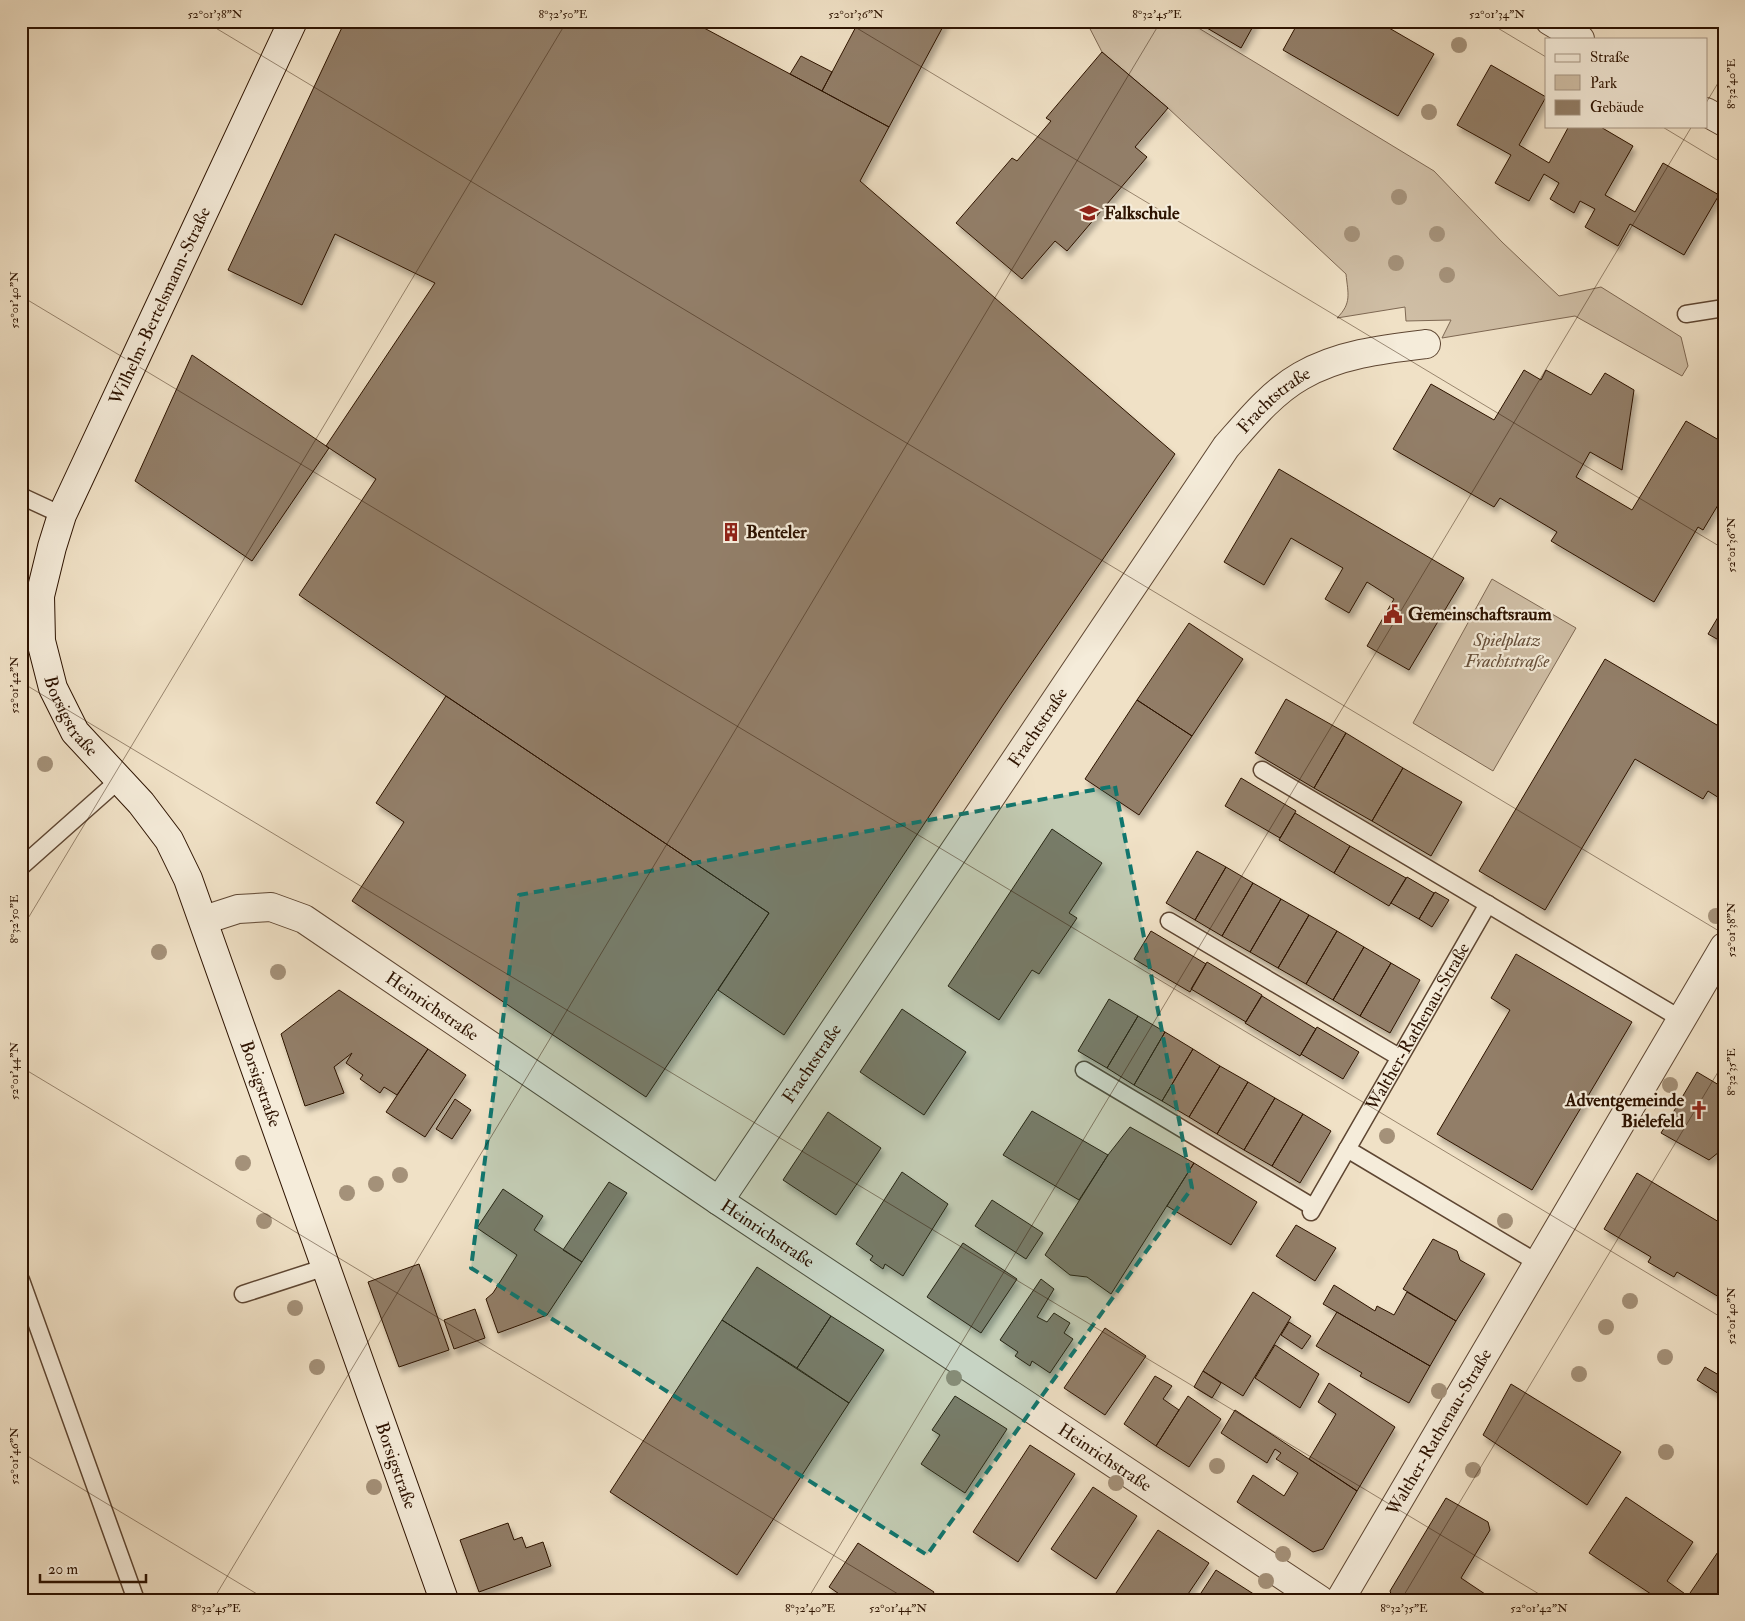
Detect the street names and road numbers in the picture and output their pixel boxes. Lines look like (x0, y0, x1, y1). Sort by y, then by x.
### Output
street label: Wilhelm-Bertelsmann-Straße (104, 203, 216, 410)
street label: Frachtstraße (1232, 361, 1315, 438)
street label: Borsigstraße (39, 673, 104, 762)
street label: Frachtstraße (1003, 683, 1073, 771)
street label: Walther-Rathenau-Straße (1360, 938, 1475, 1115)
street label: Heinrichstraße (381, 966, 484, 1046)
street label: Frachtstraße (777, 1019, 847, 1107)
street label: Borsigstraße (235, 1037, 287, 1131)
street label: Heinrichstraße (716, 1194, 819, 1273)
street label: Walther-Rathenau-Straße (1380, 1344, 1497, 1520)
street label: Heinrichstraße (1054, 1418, 1157, 1497)
street label: Borsigstraße (370, 1419, 422, 1512)

